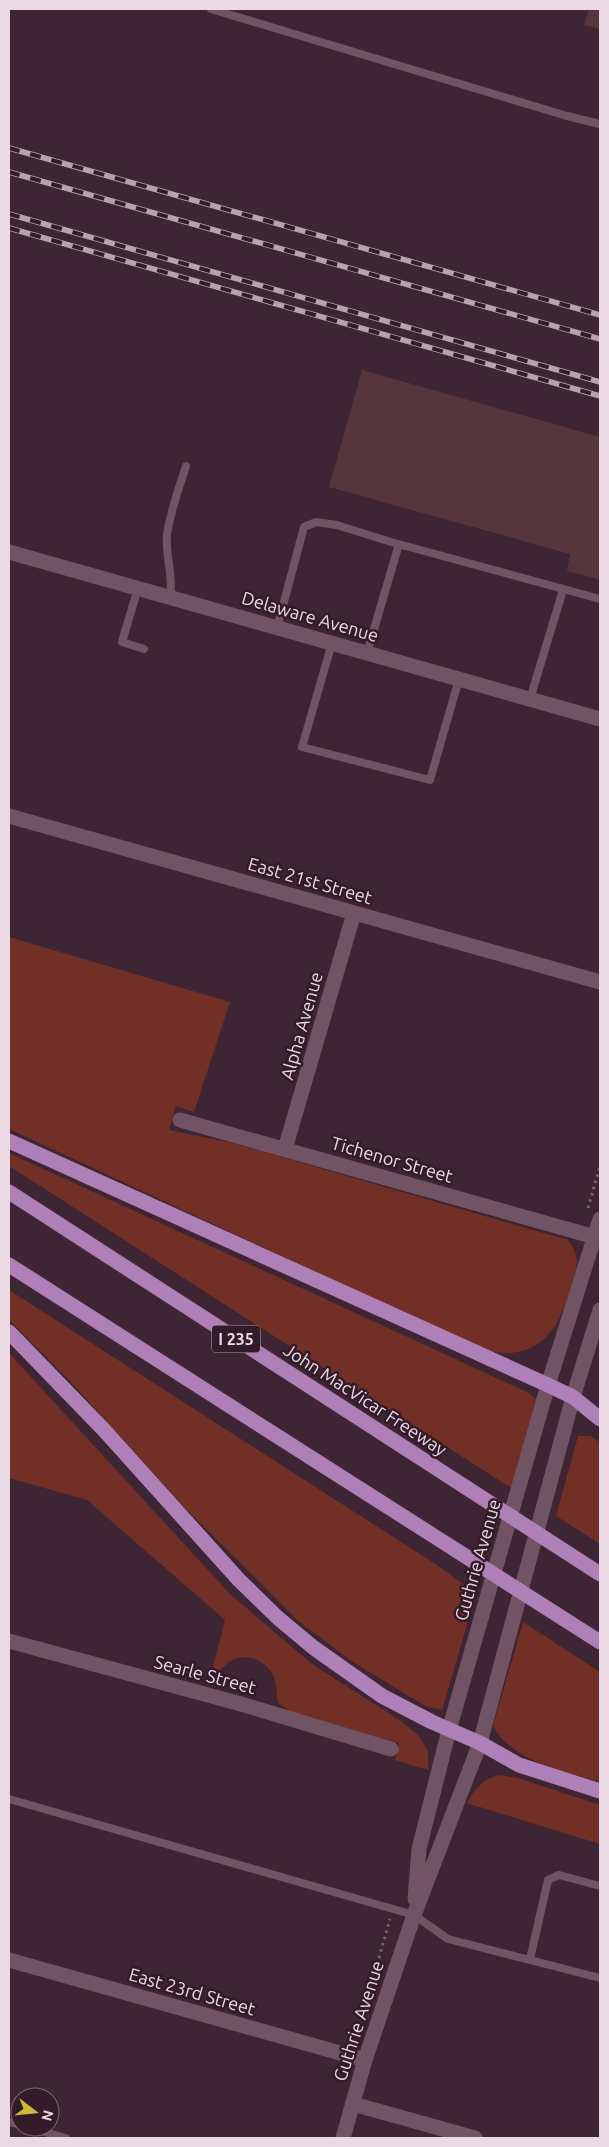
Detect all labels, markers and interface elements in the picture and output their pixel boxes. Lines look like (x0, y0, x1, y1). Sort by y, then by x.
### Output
street label: Delaware Avenue (240, 587, 381, 645)
street label: East 21st Street (246, 853, 375, 907)
street label: Alpha Avenue (276, 969, 326, 1082)
street label: Tichenor Street (329, 1132, 455, 1186)
road number: I 235 (212, 1326, 260, 1352)
street label: John MacVicar Freeway (280, 1339, 451, 1459)
street label: Guthrie Avenue (450, 1497, 504, 1623)
street label: Searle Street (152, 1651, 258, 1697)
street label: Guthrie Avenue (329, 1958, 387, 2083)
street label: East 23rd Street (127, 1963, 258, 2019)
north arrow (10, 2087, 60, 2137)
text: N (38, 2108, 57, 2123)

